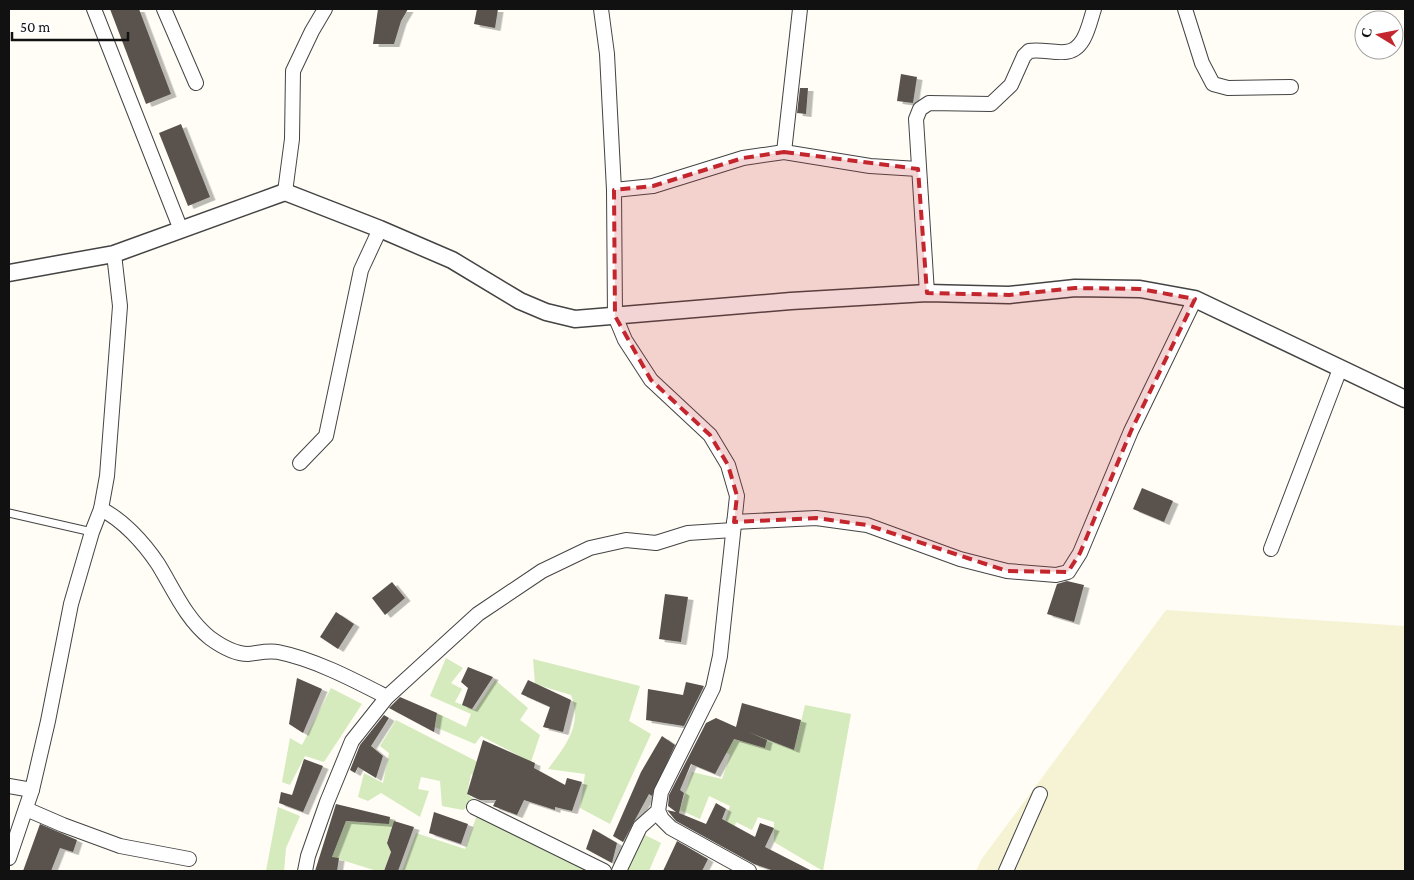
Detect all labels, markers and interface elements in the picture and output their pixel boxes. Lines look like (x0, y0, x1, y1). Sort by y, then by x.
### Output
scale bar (12, 10, 129, 42)
north arrow (1354, 10, 1404, 60)
text: 50 m (20, 19, 50, 35)
text: С (1357, 26, 1375, 39)

